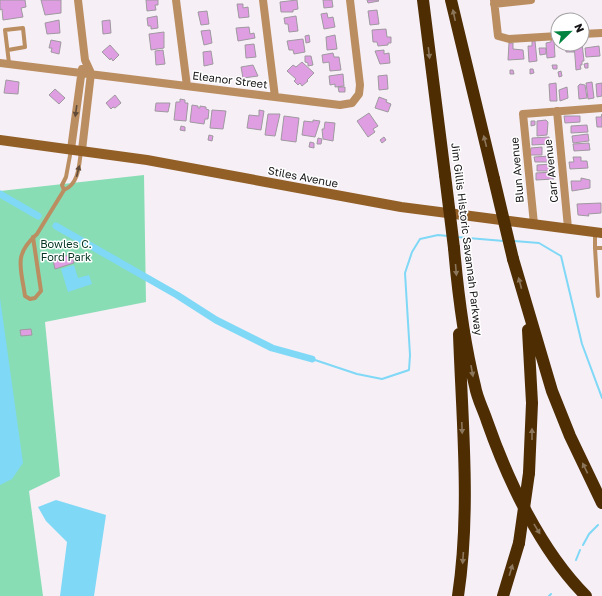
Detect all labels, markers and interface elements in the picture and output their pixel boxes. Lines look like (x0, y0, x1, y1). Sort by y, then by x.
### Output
one-way arrow (450, 8, 456, 21)
north arrow (550, 12, 590, 52)
text: N (572, 22, 587, 34)
one-way arrow (426, 47, 433, 59)
street label: Eleanor Street (192, 68, 268, 91)
one-way arrow (72, 105, 79, 117)
one-way arrow (482, 135, 488, 147)
street label: Blun Avenue (507, 137, 526, 203)
street label: Carr Avenue (541, 139, 560, 203)
street label: Jim Gillis Historic Savannah Parkway (449, 142, 486, 336)
street label: Stiles Avenue (267, 163, 339, 190)
one-way arrow (75, 165, 81, 177)
park label: Bowles C. Ford Park (40, 237, 92, 263)
one-way arrow (453, 264, 460, 276)
one-way arrow (516, 277, 522, 289)
one-way arrow (469, 365, 475, 377)
one-way arrow (459, 422, 465, 435)
one-way arrow (529, 427, 535, 440)
one-way arrow (582, 462, 588, 473)
one-way arrow (533, 524, 541, 534)
one-way arrow (459, 552, 466, 564)
one-way arrow (508, 563, 514, 575)

